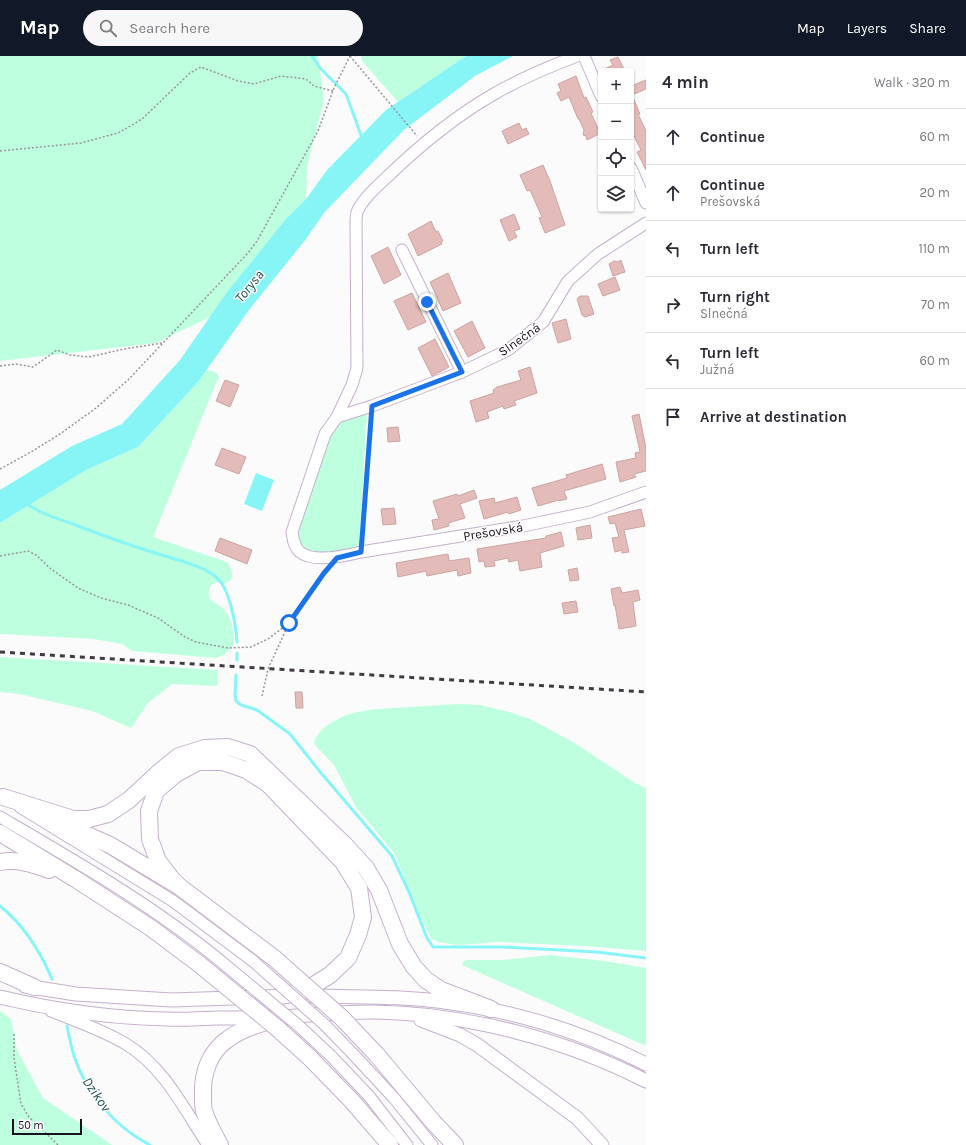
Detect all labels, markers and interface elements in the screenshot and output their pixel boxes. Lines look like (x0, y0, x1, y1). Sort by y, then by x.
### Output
search box (83, 10, 363, 46)
text: Map (20, 17, 59, 39)
icon: search (97, 17, 119, 39)
text: Search here (129, 19, 210, 37)
text: Map (797, 20, 825, 37)
text: Layers (847, 20, 887, 37)
text: Share (909, 20, 946, 37)
map controls (598, 68, 634, 212)
button: + (598, 68, 634, 104)
text: 4 min (662, 72, 709, 92)
text: Walk · 320 m (874, 75, 950, 90)
button: − (598, 104, 634, 140)
icon: ahead (662, 126, 684, 148)
text: Continue (700, 128, 765, 146)
text: 60 m (920, 129, 950, 144)
button: locate (598, 140, 634, 176)
button: layers (598, 176, 634, 212)
text: Continue (700, 176, 765, 194)
icon: ahead (662, 182, 684, 204)
text: 20 m (920, 185, 950, 200)
text: Prešovská (700, 194, 760, 209)
icon: left (662, 238, 684, 260)
text: Turn left (700, 240, 759, 258)
text: 110 m (918, 241, 950, 256)
water label: Torysa (231, 267, 268, 306)
text: Turn right (700, 288, 770, 306)
route end (418, 293, 436, 311)
icon: right (662, 294, 684, 316)
text: 70 m (921, 297, 950, 312)
text: Slnečná (700, 306, 748, 321)
street label: Slnečná (495, 320, 543, 359)
text: Turn left (700, 344, 759, 362)
icon: left (662, 350, 684, 372)
text: 60 m (920, 353, 950, 368)
text: Južná (700, 362, 734, 377)
icon: arrive (662, 406, 684, 428)
text: Arrive at destination (700, 408, 847, 426)
street label: Prešovská (462, 519, 524, 544)
route start (280, 614, 298, 632)
water label: Dzikov (79, 1074, 115, 1115)
scale bar (12, 1117, 82, 1136)
text: 50 m (18, 1119, 44, 1132)

